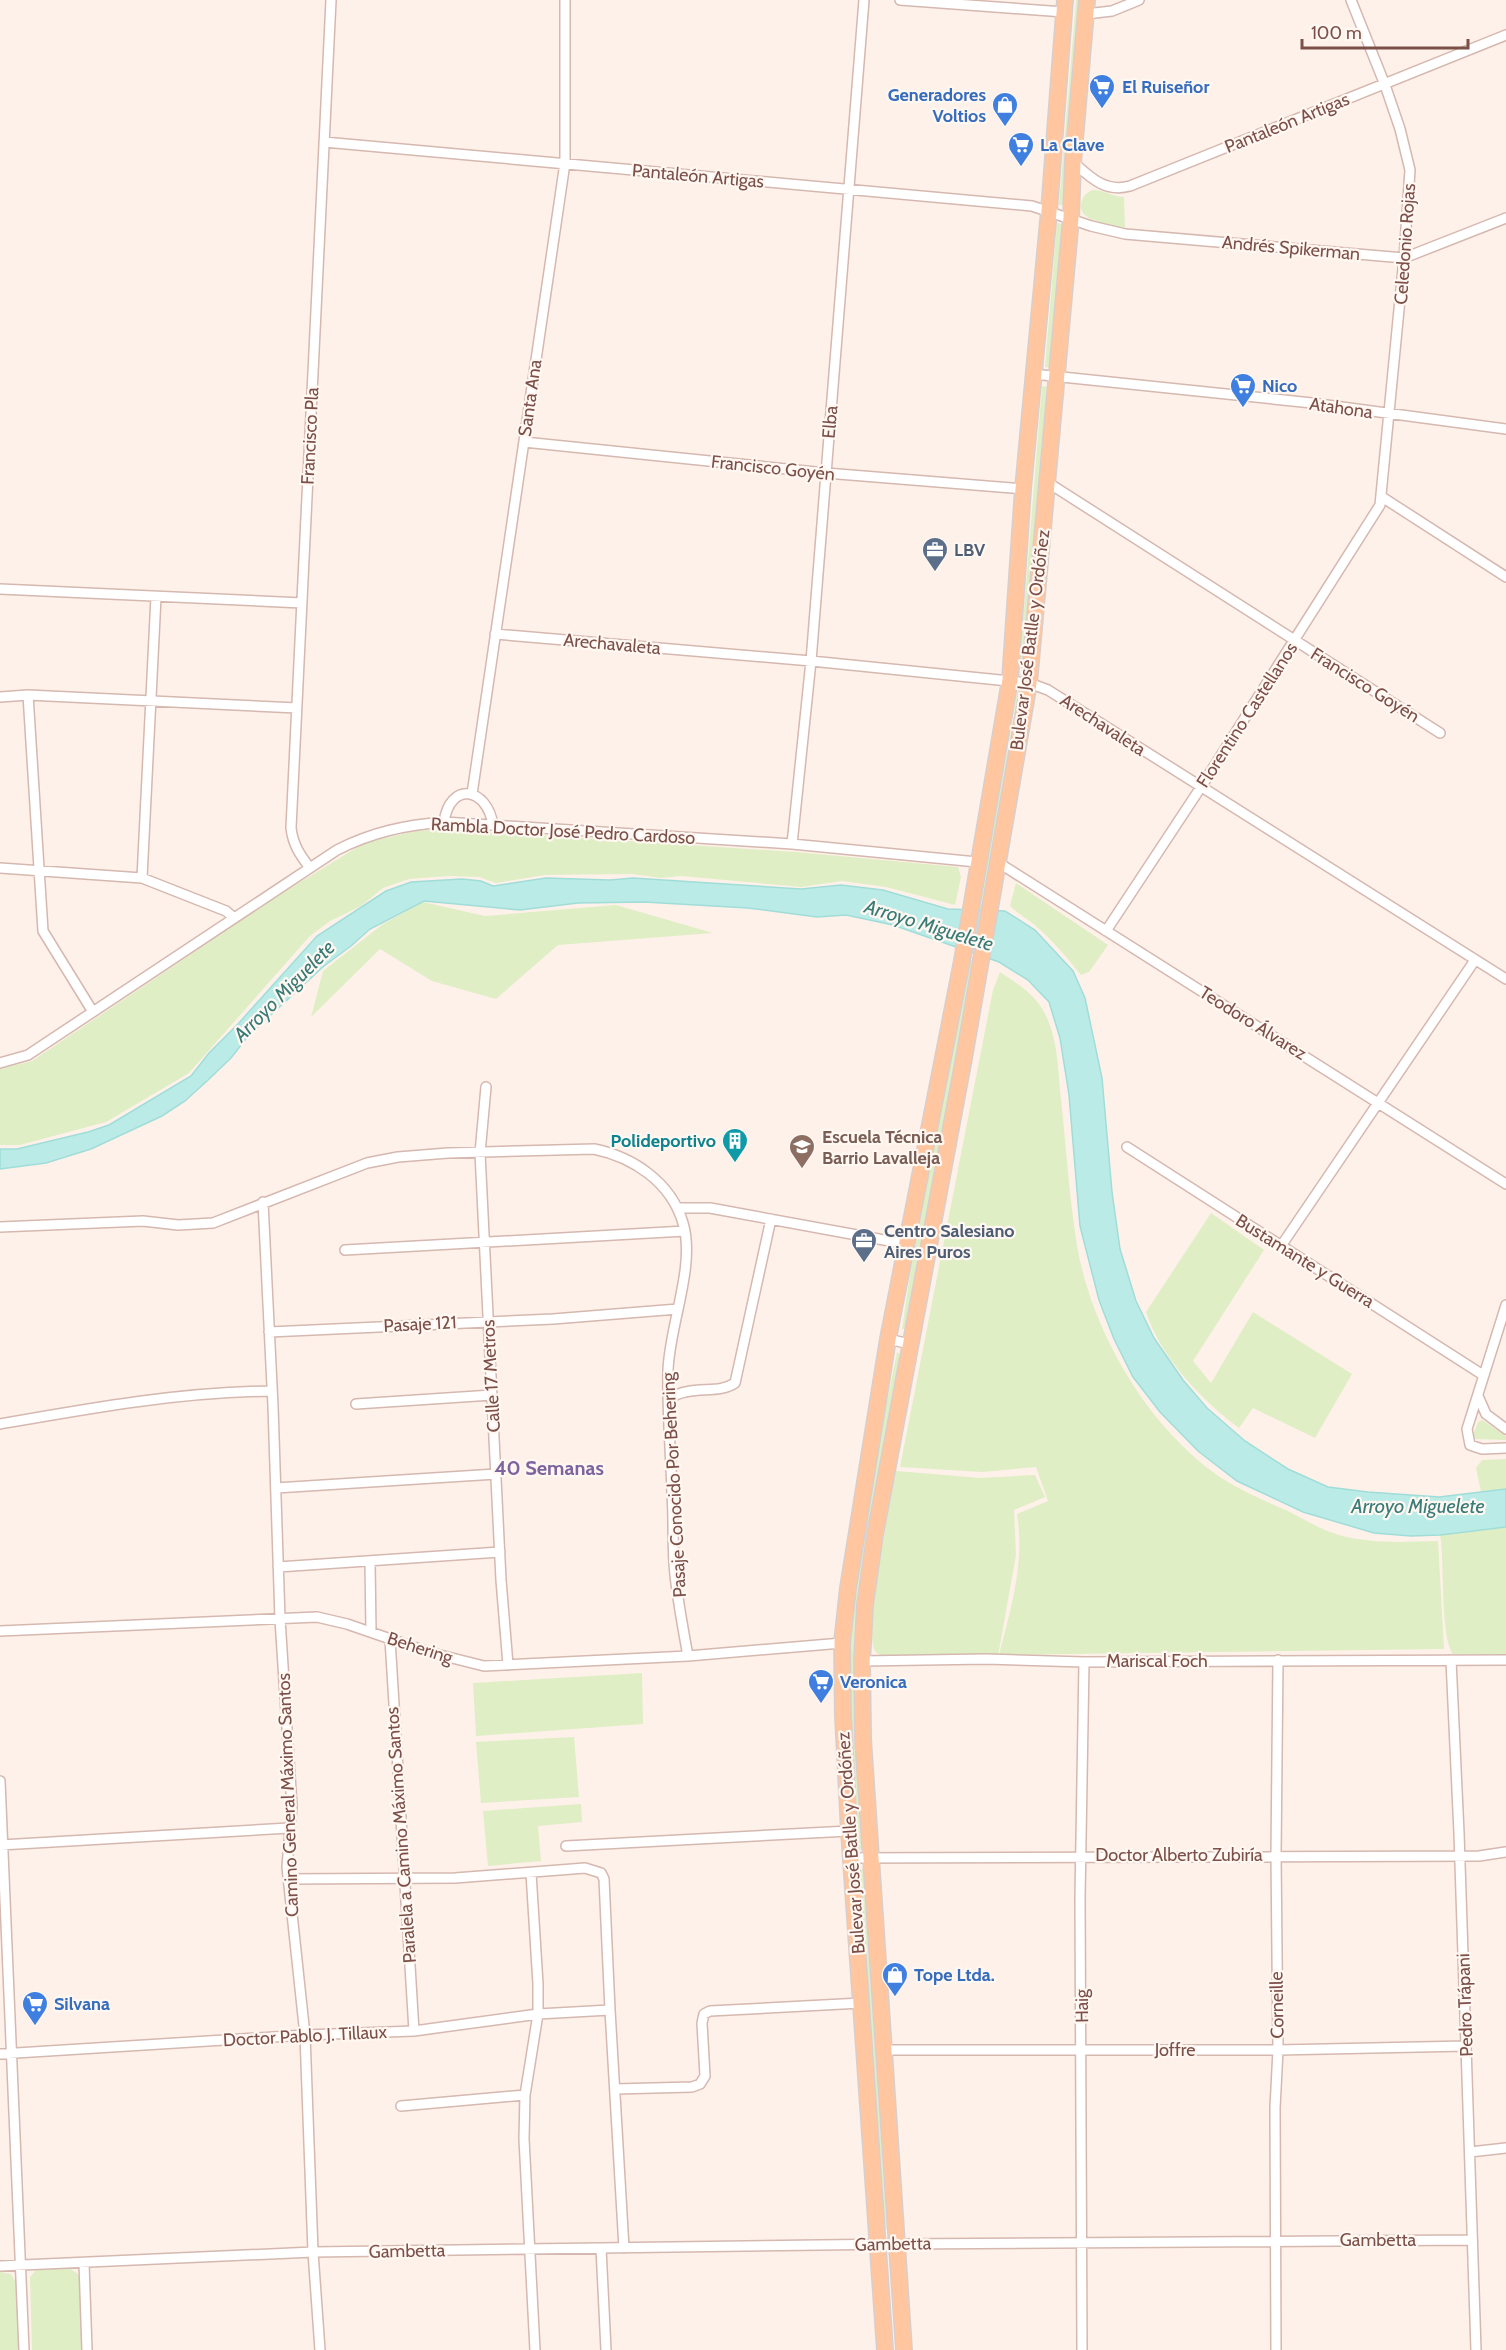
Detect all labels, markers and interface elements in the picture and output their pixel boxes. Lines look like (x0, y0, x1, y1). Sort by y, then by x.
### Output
scale bar (1302, 12, 1468, 50)
text: 100 m (1311, 22, 1362, 44)
supermarket icon: El Ruiseñor (1087, 72, 1117, 110)
place label: El Ruiseñor (1122, 76, 1209, 98)
place label: Generadores Voltios (888, 84, 986, 127)
street label: Pantaleón Artigas (1221, 88, 1353, 158)
shop icon: Generadores Voltios (990, 90, 1020, 128)
supermarket icon: La Clave (1006, 130, 1036, 168)
place label: La Clave (1040, 134, 1104, 156)
street label: Pantaleón Artigas (631, 159, 765, 193)
street label: Celedonio Rojas (1390, 183, 1420, 305)
street label: Andrés Spikerman (1221, 231, 1361, 265)
street label: Santa Ana (514, 358, 546, 438)
supermarket icon: Nico (1228, 371, 1258, 409)
place label: Nico (1262, 375, 1297, 397)
street label: Francisco Pla (296, 386, 324, 485)
street label: Atahona (1308, 393, 1374, 423)
street label: Elba (818, 404, 842, 439)
street label: Francisco Goyén (710, 451, 836, 485)
street label: Bulevar José Batlle y Ordóñez (1006, 528, 1055, 752)
office icon: LBV (920, 535, 950, 573)
place label: LBV (954, 539, 986, 561)
street label: Arechavaleta (562, 629, 662, 659)
street label: Florentino Castellanos (1192, 638, 1302, 792)
street label: Francisco Goyén (1307, 643, 1423, 727)
street label: Arechavaleta (1056, 689, 1150, 761)
street label: Rambla Doctor José Pedro Cardoso (430, 813, 696, 849)
water label: Arroyo Miguelete (861, 894, 996, 956)
water label: Arroyo Miguelete (228, 935, 340, 1047)
street label: Teodoro Álvarez (1195, 981, 1311, 1065)
building icon: Polideportivo (720, 1126, 750, 1164)
place label: Escuela Técnica Barrio Lavalleja (822, 1126, 943, 1169)
place label: Polideportivo (611, 1130, 716, 1152)
school or university icon: Escuela Técnica Barrio Lavalleja (787, 1132, 817, 1170)
street label: Bustamante y Guerra (1232, 1209, 1379, 1313)
place label: Centro Salesiano Aires Puros (884, 1220, 1015, 1263)
office icon: Centro Salesiano Aires Puros (849, 1226, 879, 1264)
street label: Pasaje 121 (383, 1311, 457, 1337)
street label: Calle 17 Metros (477, 1319, 505, 1433)
street label: Pasaje Conocido Por Behering (657, 1371, 691, 1598)
district label: 40 Semanas (494, 1456, 604, 1480)
water label: Arroyo Miguelete (1350, 1494, 1485, 1518)
street label: Behering (385, 1627, 456, 1669)
street label: Mariscal Foch (1106, 1650, 1208, 1672)
supermarket icon: Veronica (806, 1667, 836, 1705)
place label: Veronica (840, 1671, 907, 1693)
street label: Camino General Máximo Santos (273, 1673, 303, 1917)
street label: Paralela a Camino Máximo Santos (381, 1706, 421, 1964)
street label: Bulevar José Batlle y Ordóñez (832, 1731, 870, 1955)
street label: Doctor Alberto Zubiría (1095, 1844, 1263, 1866)
street label: Pedro Trápani (1452, 1953, 1478, 2057)
shop icon: Tope Ltda. (880, 1960, 910, 1998)
place label: Tope Ltda. (914, 1964, 995, 1986)
street label: Corneille (1265, 1971, 1289, 2039)
street label: Haig (1071, 1988, 1093, 2023)
supermarket icon: Silvana (20, 1989, 50, 2027)
place label: Silvana (54, 1993, 110, 2015)
street label: Doctor Pablo J. Tillaux (222, 2021, 388, 2051)
street label: Joffre (1154, 2039, 1195, 2061)
street label: Gambetta (1340, 2229, 1417, 2251)
street label: Gambetta (855, 2232, 932, 2256)
street label: Gambetta (369, 2239, 446, 2263)

